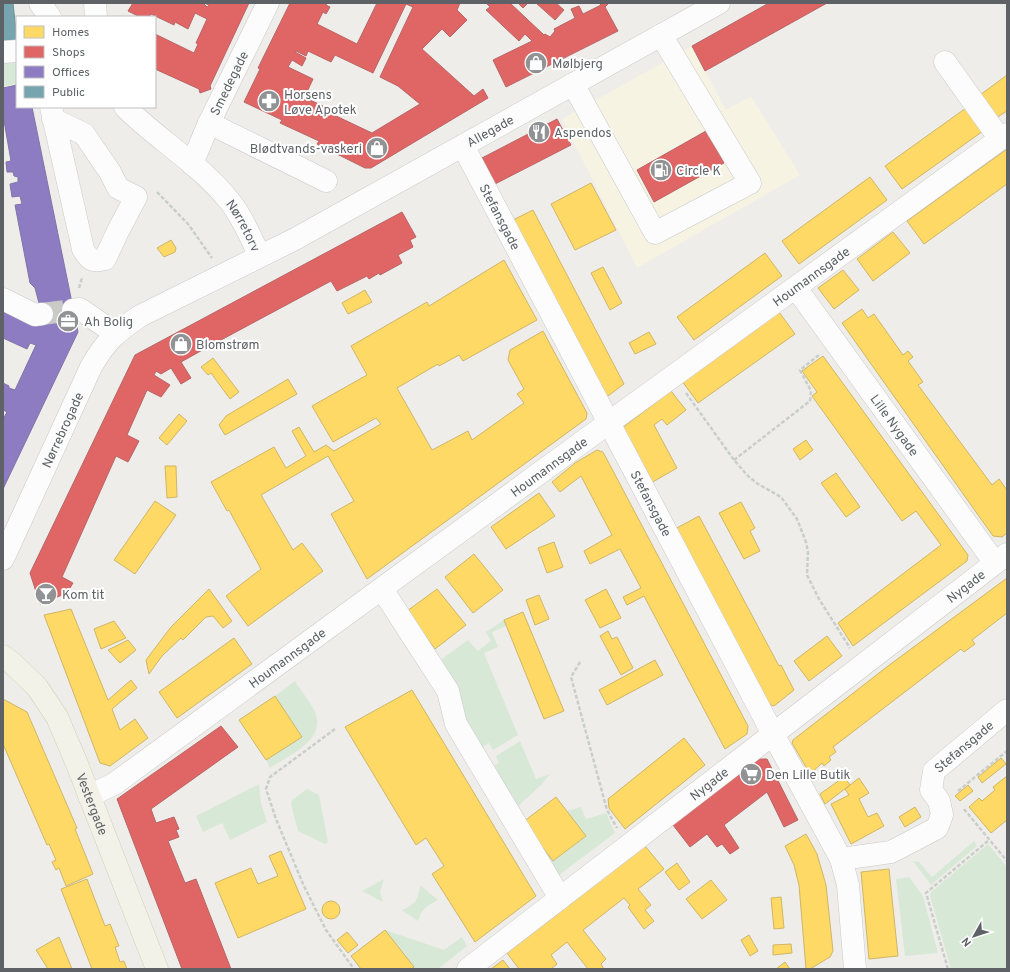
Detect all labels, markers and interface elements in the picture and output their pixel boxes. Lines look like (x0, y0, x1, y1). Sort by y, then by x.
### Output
legend (16, 16, 156, 108)
text: Homes (52, 25, 89, 41)
text: Shops (52, 45, 85, 61)
street label: Smedegade (208, 49, 253, 119)
shop icon: Mølbjerg (523, 50, 549, 76)
place label: Mølbjerg (552, 57, 603, 73)
text: Offices (52, 65, 90, 81)
text: Public (52, 85, 85, 101)
pharmacy icon: Horsens Løve Apotek (256, 88, 282, 114)
place label: Horsens Løve Apotek (284, 88, 357, 119)
street label: Allegade (464, 113, 517, 152)
restaurant icon: Aspendos (526, 119, 552, 145)
place label: Aspendos (554, 126, 612, 142)
shop icon: Blødtvands-vaskeri (364, 135, 390, 161)
place label: Blødtvands-vaskeri (250, 142, 362, 158)
fuel station icon: Circle K (648, 157, 674, 183)
place label: Circle K (676, 164, 721, 180)
street label: Stefansgade (475, 182, 523, 254)
street label: Nørretorv (221, 197, 263, 255)
street label: Houmannsgade (770, 244, 854, 311)
office icon: Ah Bolig (55, 308, 81, 334)
place label: Ah Bolig (84, 315, 133, 331)
shop icon: Blomstrøm (168, 331, 194, 357)
place label: Blomstrøm (196, 338, 259, 354)
street label: Nørrebrogade (40, 390, 88, 471)
street label: Lille Nygade (866, 392, 921, 460)
street label: Houmannsgade (508, 435, 592, 502)
street label: Stefansgade (626, 468, 674, 540)
street label: Nygade (944, 567, 989, 607)
bar icon: Kom tit (33, 581, 59, 607)
place label: Kom tit (62, 588, 104, 604)
street label: Houmannsgade (247, 626, 330, 693)
street label: Stefansgade (932, 718, 998, 777)
supermarket icon: Den Lille Butik (738, 761, 764, 787)
street label: Nygade (687, 765, 733, 805)
place label: Den Lille Butik (766, 768, 850, 784)
street label: Vestergade (71, 771, 110, 838)
north arrow (954, 916, 994, 956)
text: N (959, 934, 975, 949)

